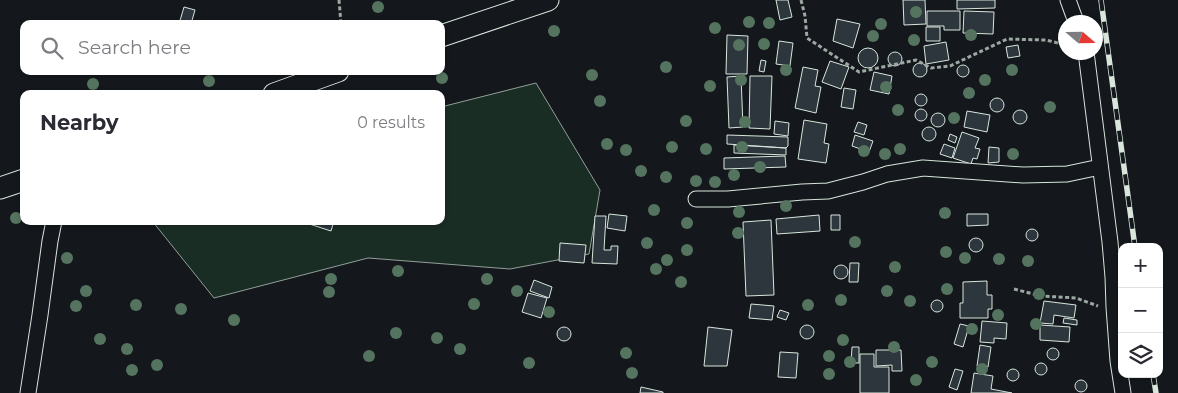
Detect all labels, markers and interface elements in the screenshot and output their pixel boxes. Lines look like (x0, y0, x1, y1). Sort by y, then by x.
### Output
north arrow (1058, 15, 1103, 60)
search box (20, 20, 445, 75)
icon: search (38, 34, 66, 62)
text: Search here (78, 36, 191, 59)
text: Nearby (40, 110, 119, 135)
text: 0 results (357, 113, 425, 132)
map controls (1118, 243, 1163, 378)
button: + (1118, 243, 1163, 288)
button: − (1118, 288, 1163, 333)
button: layers (1118, 333, 1163, 378)

